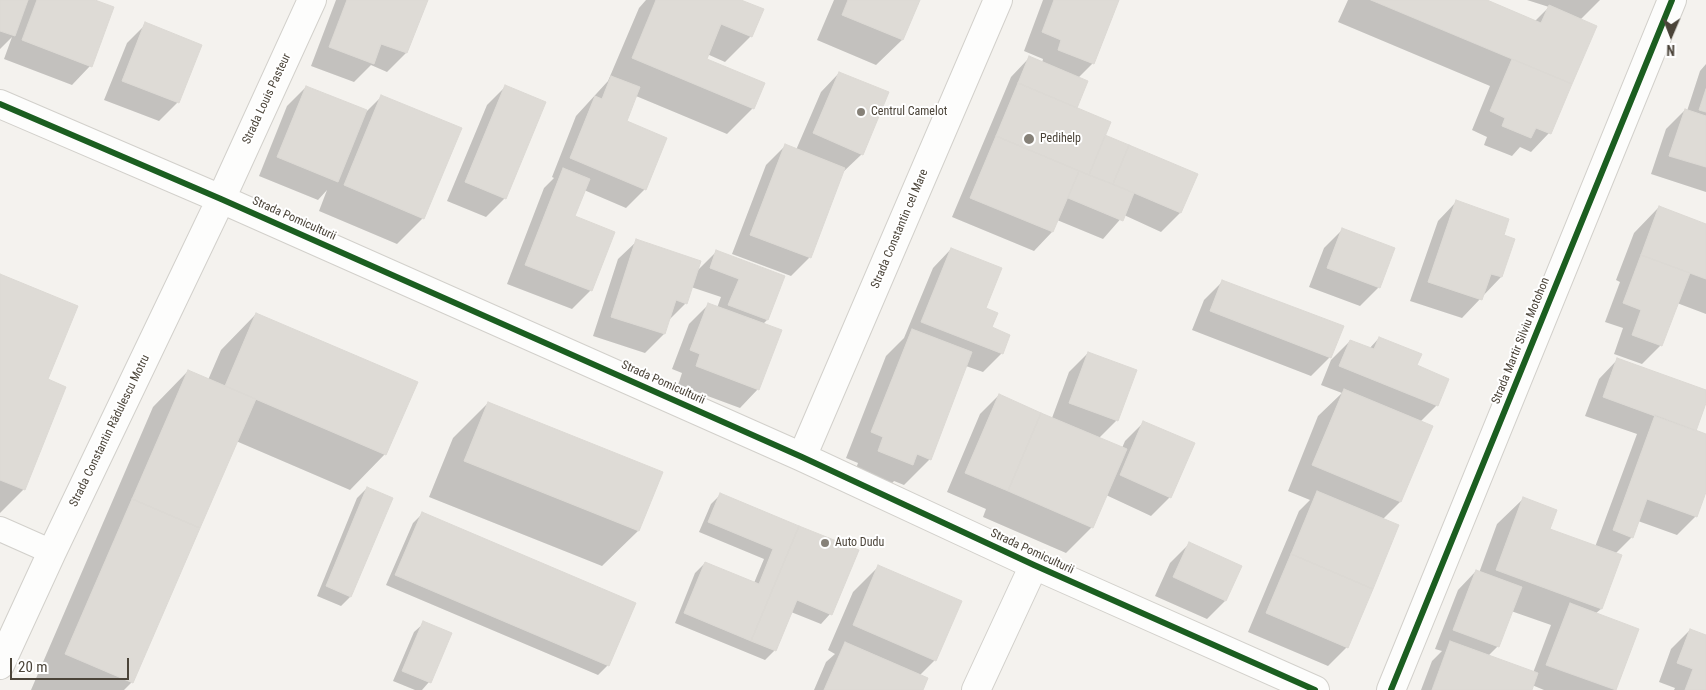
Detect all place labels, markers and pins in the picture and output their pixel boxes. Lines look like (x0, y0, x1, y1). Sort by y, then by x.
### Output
place label: Centrul Camelot (871, 105, 947, 119)
marker: Centrul Camelot (855, 106, 867, 118)
marker: Pedihelp (1022, 132, 1036, 146)
place label: Pedihelp (1040, 132, 1081, 146)
place label: Auto Dudu (835, 536, 884, 550)
marker: Auto Dudu (819, 537, 831, 549)

